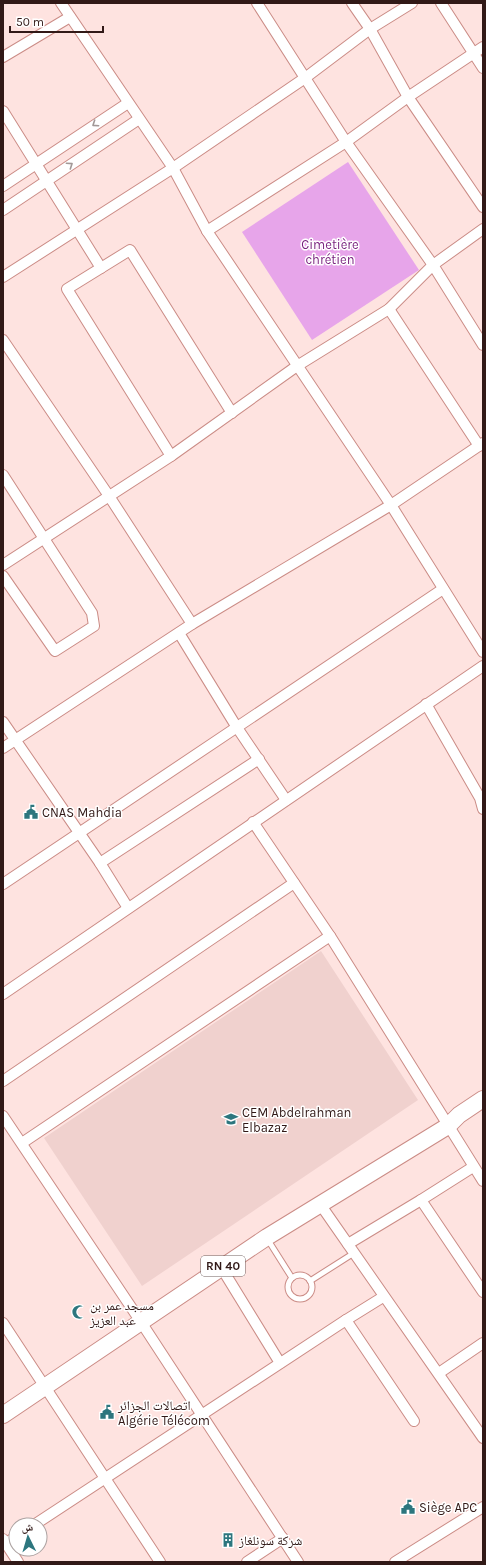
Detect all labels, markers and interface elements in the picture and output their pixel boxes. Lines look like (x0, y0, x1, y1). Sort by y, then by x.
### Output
scale bar (10, 8, 103, 34)
text: 50 m (16, 15, 44, 29)
one-way arrow (93, 119, 100, 126)
one-way arrow (66, 162, 73, 169)
park label: Cimetière chrétien (301, 237, 359, 267)
public building icon: CNAS Mahdia (23, 804, 39, 820)
place label: CNAS Mahdia (42, 805, 122, 820)
place label: CEM Abdelrahman Elbazaz (242, 1105, 351, 1135)
school or university icon: CEM Abdelrahman Elbazaz (223, 1111, 239, 1127)
road number: RN 40 (201, 1256, 245, 1276)
place label: مسجد عمر بن عبد العزيز (89, 1298, 154, 1329)
mosque icon: مسجد عمر بن عبد العزيز (71, 1304, 87, 1320)
place label: اتصالات الجزائر Algérie Télécom (117, 1398, 210, 1428)
public building icon: اتصالات الجزائر Algérie Télécom (99, 1404, 115, 1420)
public building icon: Siège APC (400, 1499, 416, 1515)
place label: Siège APC (419, 1500, 477, 1515)
north arrow (8, 1517, 48, 1557)
text: ش (21, 1521, 34, 1536)
building icon: شركة سونلغاز (220, 1532, 236, 1548)
place label: شركة سونلغاز (238, 1533, 302, 1549)

